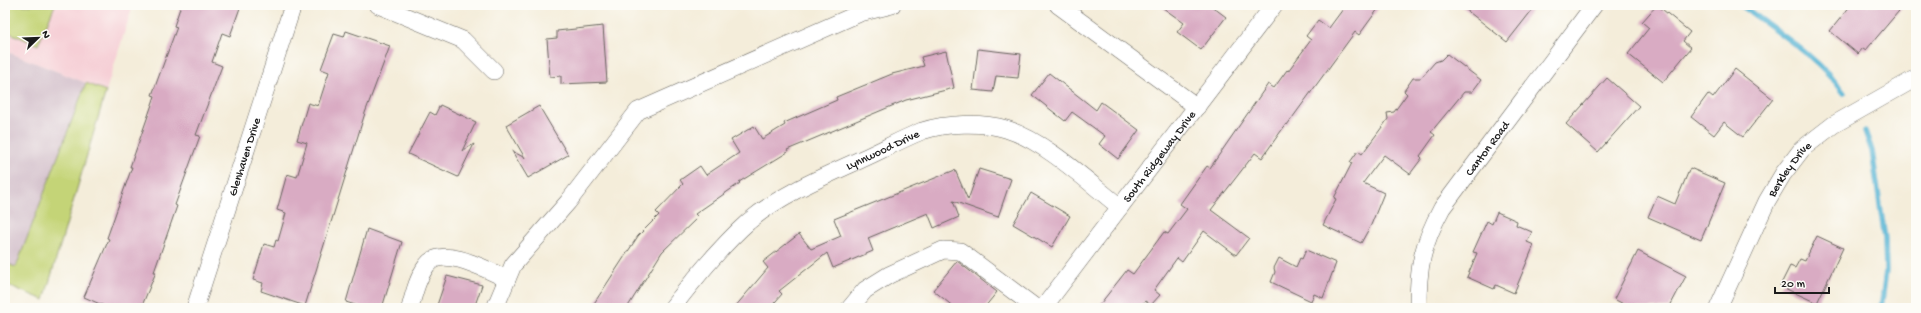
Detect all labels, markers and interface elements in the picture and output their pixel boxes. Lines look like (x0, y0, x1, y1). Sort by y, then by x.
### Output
north arrow (18, 18, 58, 58)
text: N (38, 29, 52, 41)
street label: South Ridgeway Drive (1121, 108, 1200, 206)
street label: Glenhaven Drive (227, 116, 265, 198)
street label: Canton Road (1463, 118, 1514, 180)
street label: Lynnwood Drive (844, 128, 923, 174)
street label: Berkley Drive (1765, 139, 1816, 201)
scale bar (1775, 269, 1829, 295)
text: 20 m (1781, 278, 1806, 292)

